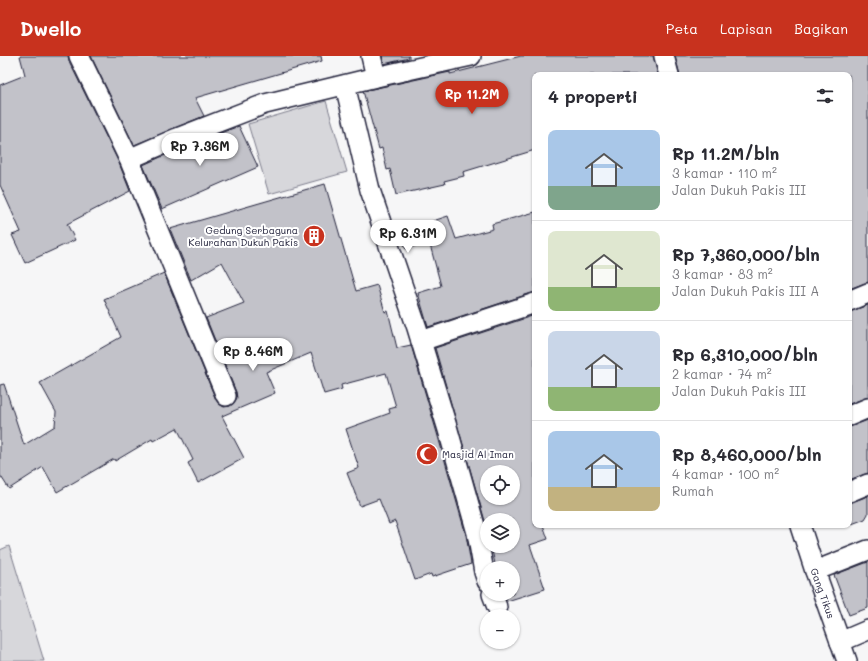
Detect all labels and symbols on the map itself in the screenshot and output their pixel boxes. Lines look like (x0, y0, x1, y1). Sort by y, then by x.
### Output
pin: Rp 11.2M (431, 81, 513, 115)
pin: Rp 7.36M (159, 133, 241, 167)
pin: Rp 6.31M (367, 220, 449, 254)
place label: Gedung Serbaguna Kelurahan Dukuh Pakis (188, 223, 298, 249)
building icon: Gedung Serbaguna Kelurahan Dukuh Pakis (301, 223, 327, 249)
pin: Rp 8.46M (212, 338, 294, 372)
mosque icon: Masjid Al Iman (414, 441, 440, 467)
place label: Masjid Al Iman (442, 447, 514, 461)
street label: Gang Tikus (808, 566, 838, 620)

